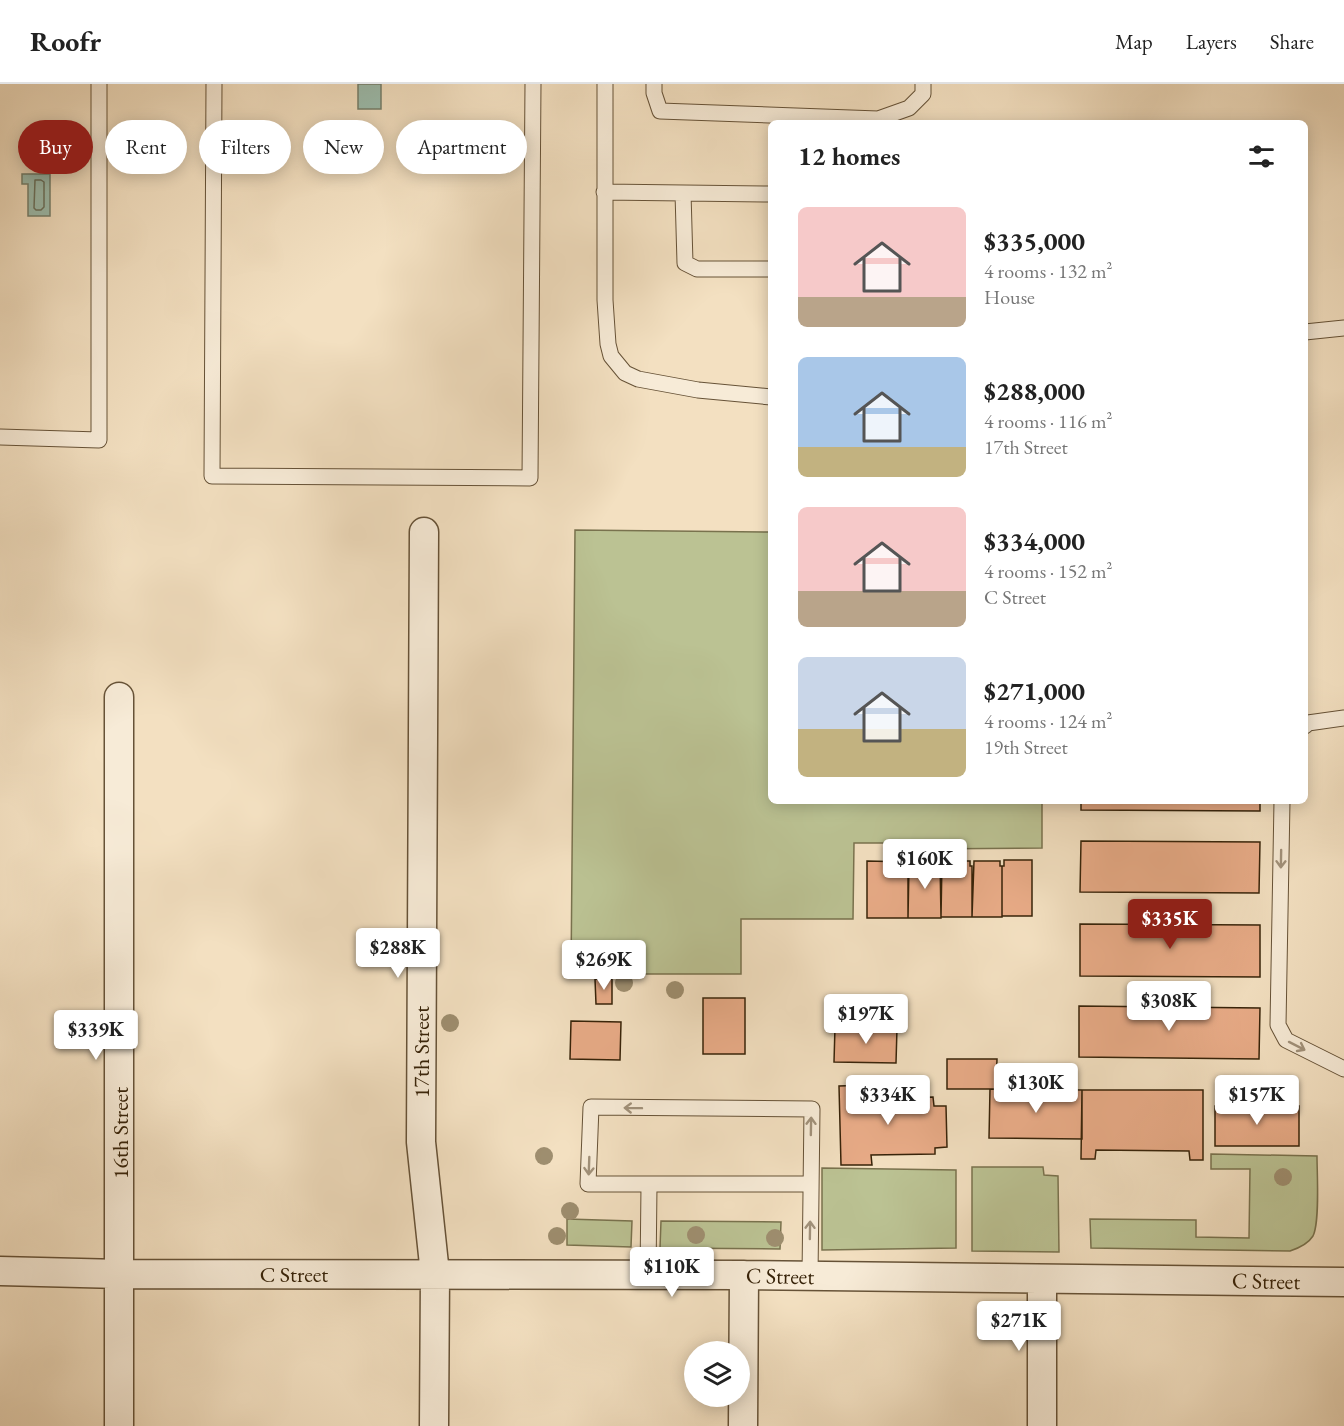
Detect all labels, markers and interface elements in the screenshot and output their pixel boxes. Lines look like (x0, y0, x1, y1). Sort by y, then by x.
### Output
text: Roofr (30, 23, 101, 59)
text: Map (1115, 28, 1153, 55)
text: Layers (1186, 28, 1237, 55)
text: Share (1270, 28, 1314, 55)
chip: Buy (18, 120, 93, 174)
chip: Rent (105, 120, 187, 174)
chip: Filters (199, 120, 291, 174)
chip: New (303, 120, 384, 174)
chip: Apartment (396, 120, 527, 174)
text: 12 homes (798, 139, 900, 173)
icon: filters (1245, 140, 1278, 173)
text: $335,000 (984, 224, 1085, 258)
icon: home (846, 231, 918, 303)
text: 4 rooms · 132 m² (984, 258, 1112, 284)
text: House (984, 284, 1035, 310)
text: $288,000 (984, 374, 1085, 408)
icon: home (846, 381, 918, 453)
text: 4 rooms · 116 m² (984, 408, 1112, 434)
text: 17th Street (984, 434, 1068, 460)
text: $334,000 (984, 524, 1085, 558)
icon: home (846, 531, 918, 603)
text: 4 rooms · 152 m² (984, 558, 1112, 584)
text: C Street (984, 584, 1046, 610)
text: $271,000 (984, 674, 1085, 708)
icon: home (846, 681, 918, 753)
text: 4 rooms · 124 m² (984, 708, 1112, 734)
text: 19th Street (984, 734, 1068, 760)
pin: $160K (883, 839, 967, 890)
text: $160K (897, 845, 953, 871)
one-way arrow (1275, 849, 1287, 869)
pin: $335K (1128, 899, 1212, 950)
text: $335K (1142, 905, 1198, 931)
pin: $288K (356, 928, 440, 979)
text: $288K (370, 934, 426, 960)
pin: $269K (562, 940, 646, 991)
text: $269K (576, 946, 632, 972)
pin: $308K (1127, 981, 1211, 1032)
text: $308K (1141, 987, 1197, 1013)
pin: $197K (824, 994, 908, 1045)
text: $197K (838, 1000, 894, 1026)
street label: 17th Street (407, 1006, 436, 1098)
pin: $339K (54, 1010, 138, 1061)
text: $339K (68, 1016, 124, 1042)
one-way arrow (1288, 1041, 1306, 1052)
pin: $130K (994, 1063, 1078, 1114)
text: $130K (1008, 1069, 1064, 1095)
pin: $334K (846, 1075, 930, 1126)
pin: $157K (1215, 1075, 1299, 1126)
text: $334K (860, 1081, 916, 1107)
text: $157K (1229, 1081, 1285, 1107)
street label: 16th Street (106, 1087, 135, 1179)
one-way arrow (623, 1102, 643, 1114)
one-way arrow (806, 1116, 817, 1136)
one-way arrow (583, 1155, 595, 1175)
one-way arrow (804, 1221, 816, 1241)
pin: $110K (630, 1247, 714, 1298)
text: $110K (644, 1253, 700, 1279)
street label: C Street (260, 1260, 328, 1289)
street label: C Street (746, 1261, 815, 1291)
street label: C Street (1232, 1266, 1301, 1296)
pin: $271K (977, 1301, 1061, 1352)
text: $271K (991, 1307, 1047, 1333)
map controls (684, 1341, 750, 1407)
button: layers (684, 1341, 750, 1407)

